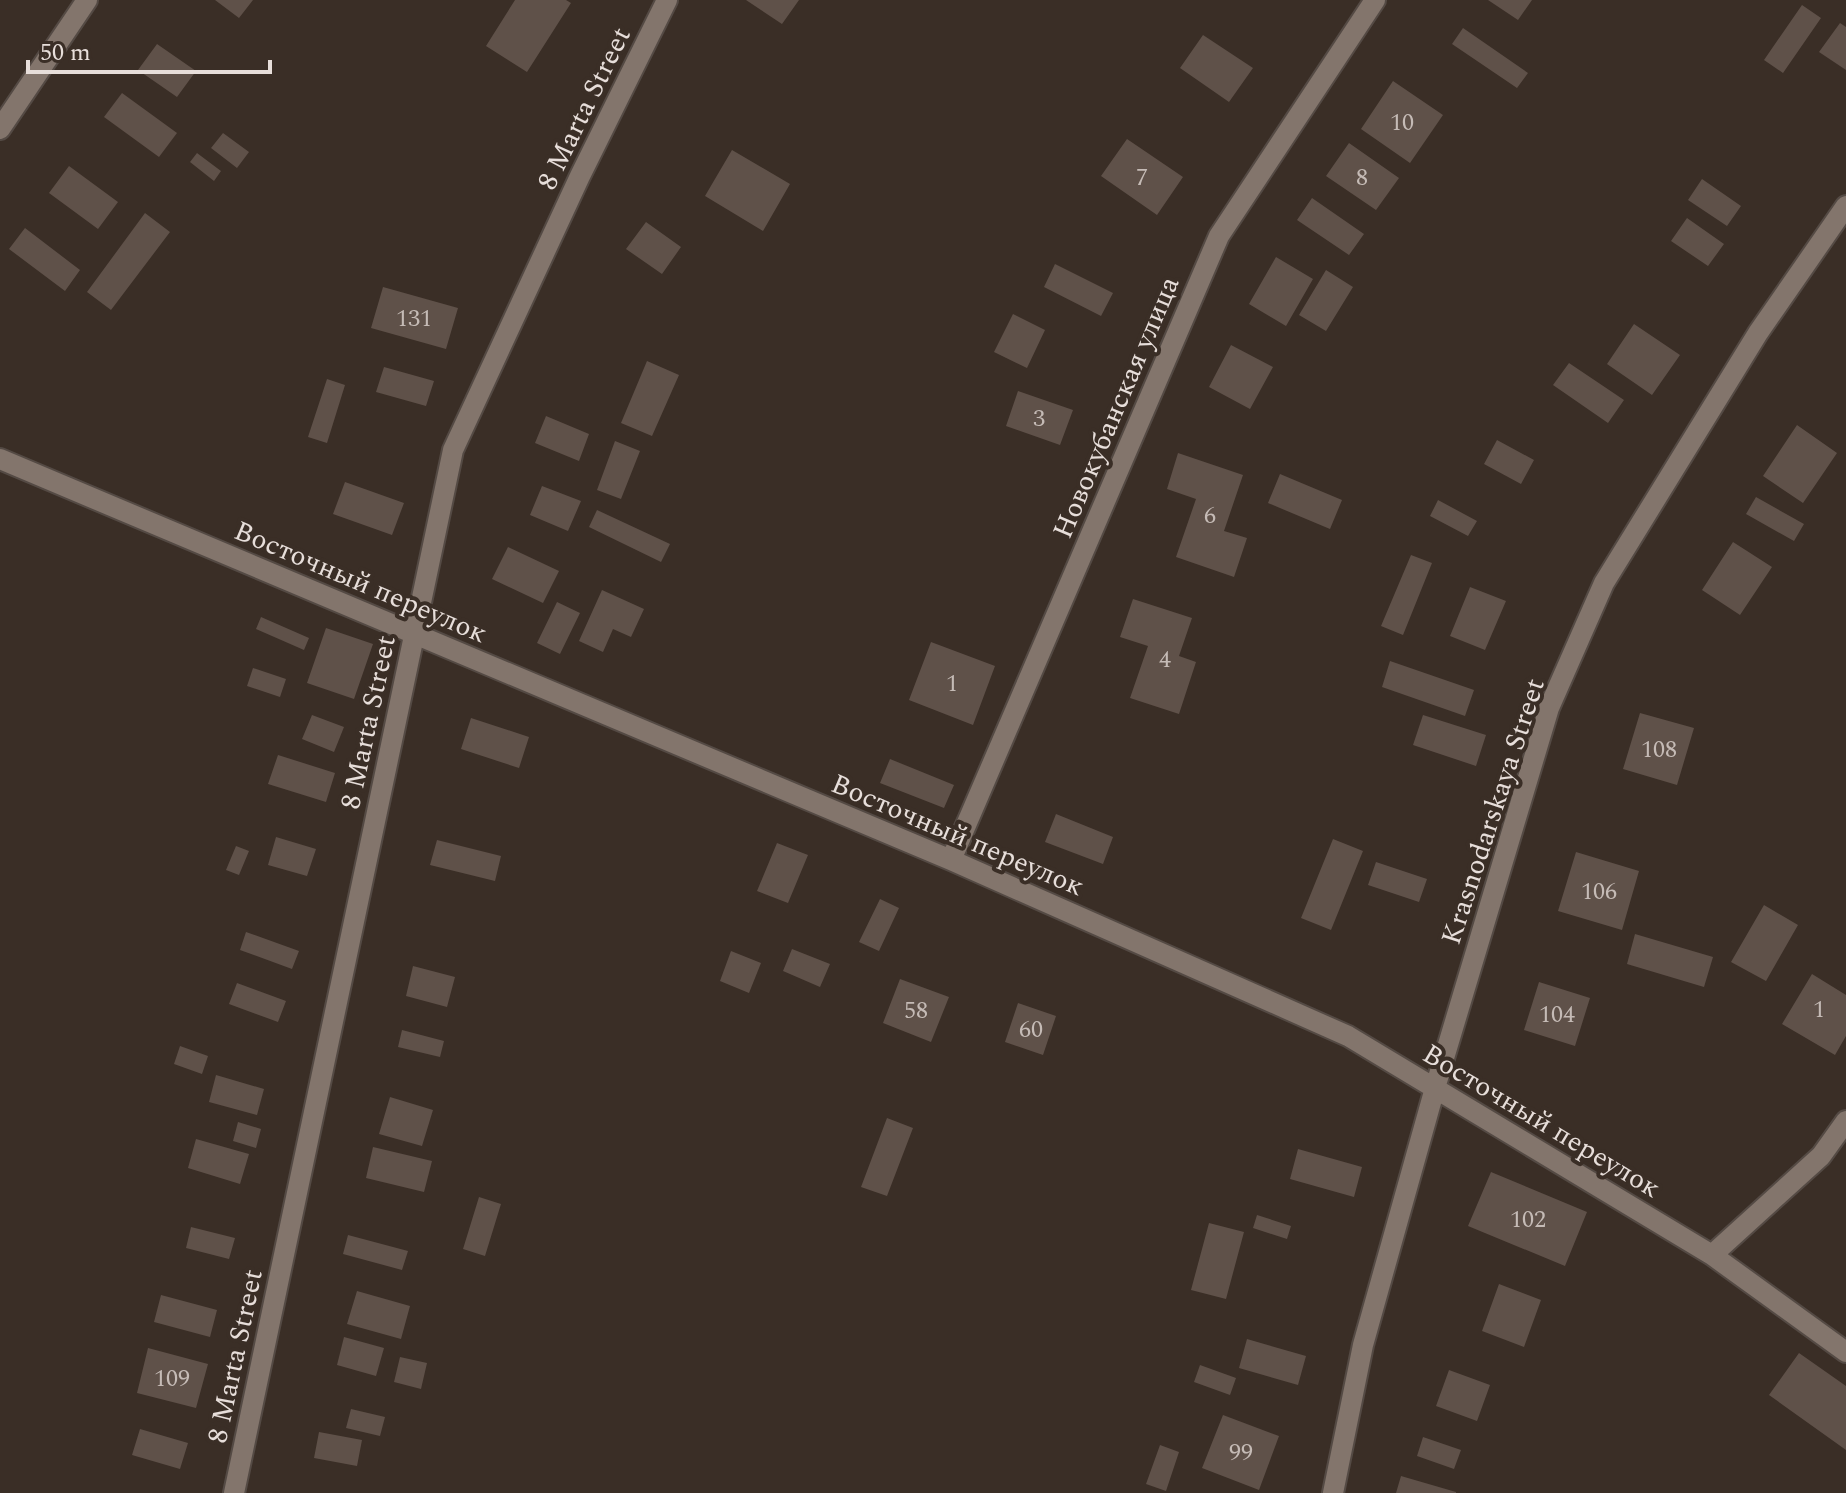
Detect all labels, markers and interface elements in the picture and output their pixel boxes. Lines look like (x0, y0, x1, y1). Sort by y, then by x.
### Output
street label: 8 Marta Street (526, 20, 642, 198)
scale bar (28, 24, 270, 74)
text: 50 m (40, 35, 91, 71)
house number: 10 (1390, 105, 1414, 141)
house number: 7 (1136, 160, 1148, 196)
house number: 8 (1356, 160, 1368, 196)
street label: Новокубанская улица (1042, 269, 1191, 545)
house number: 131 (396, 301, 432, 337)
house number: 3 (1033, 401, 1045, 437)
house number: 6 (1204, 498, 1216, 534)
street label: Восточный переулок (227, 510, 494, 655)
street label: 8 Marta Street (329, 631, 408, 813)
house number: 4 (1159, 642, 1171, 678)
house number: 1 (946, 666, 958, 702)
street label: Krasnodarskaya Street (1430, 673, 1557, 950)
house number: 108 (1641, 732, 1677, 768)
street label: Восточный переулок (824, 763, 1091, 908)
house number: 106 (1581, 874, 1617, 910)
house number: 1 (1813, 992, 1825, 1028)
house number: 58 (904, 993, 928, 1029)
house number: 104 (1539, 997, 1575, 1033)
house number: 60 (1019, 1012, 1043, 1048)
street label: Восточный переулок (1414, 1033, 1669, 1210)
house number: 102 (1510, 1202, 1546, 1238)
street label: 8 Marta Street (196, 1265, 275, 1447)
house number: 109 (154, 1361, 190, 1397)
house number: 99 (1229, 1435, 1253, 1471)

